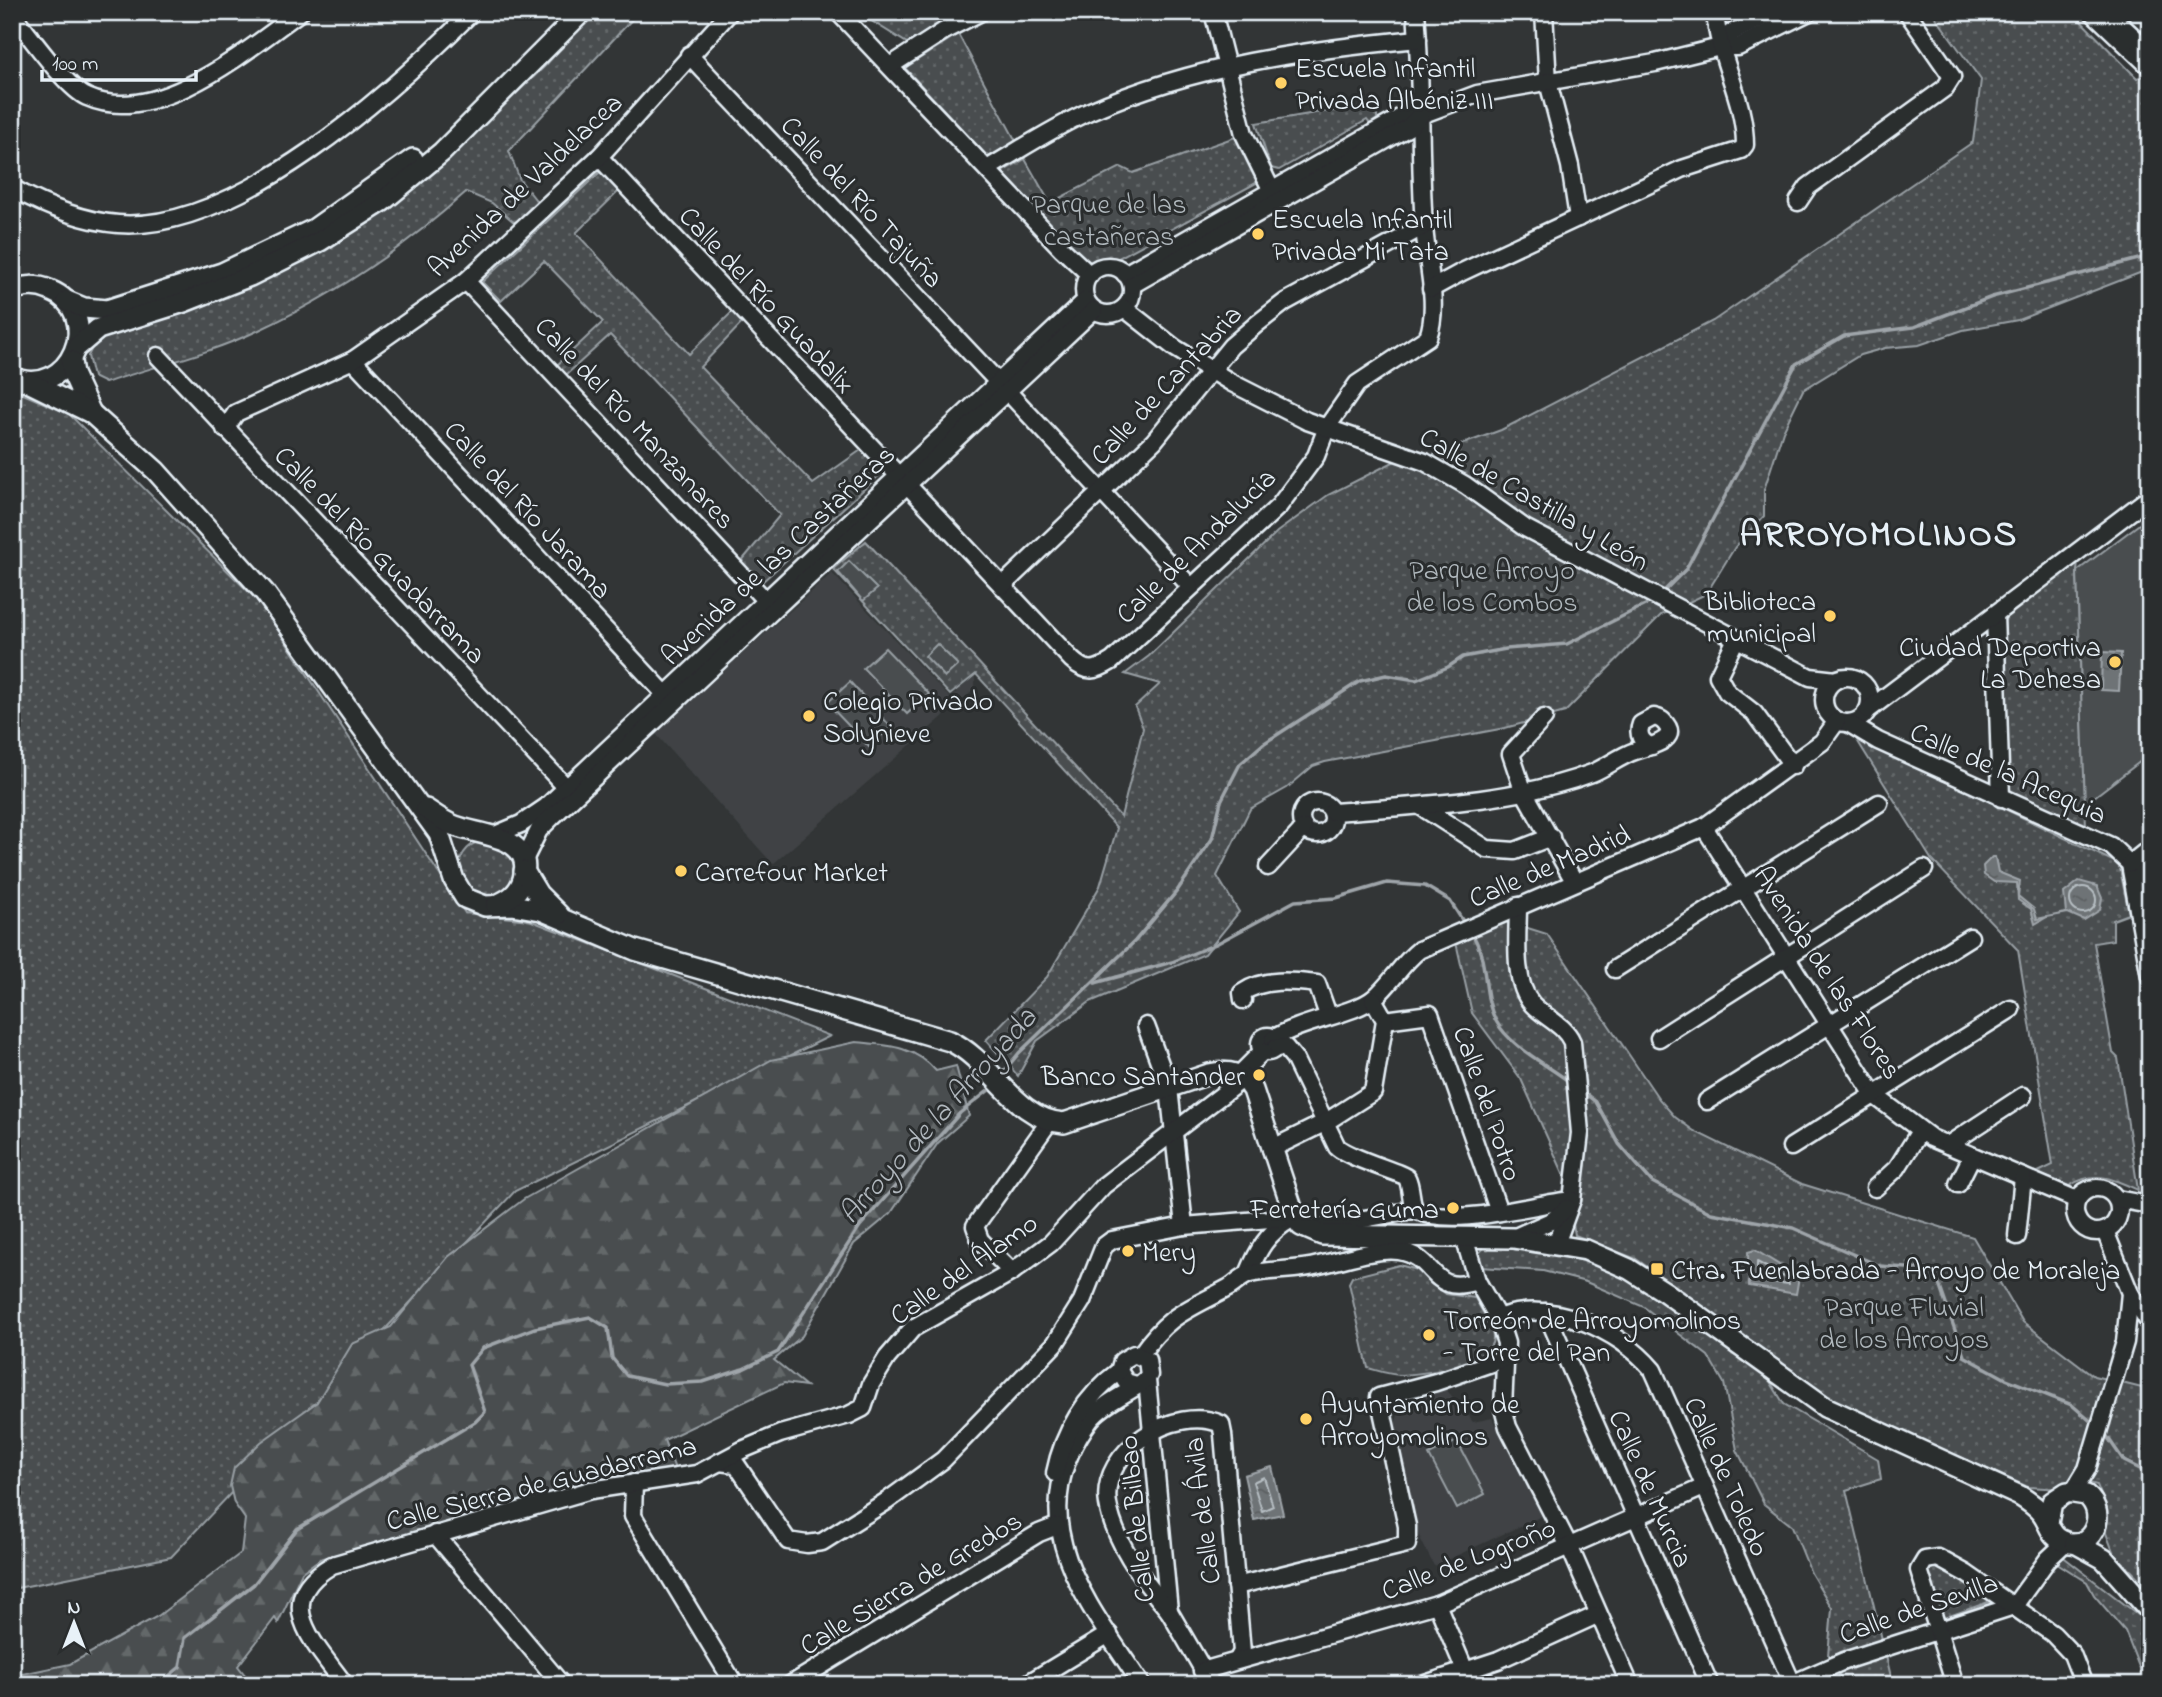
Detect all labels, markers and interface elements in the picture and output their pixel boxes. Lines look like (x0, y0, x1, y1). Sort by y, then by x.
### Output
scale bar (42, 38, 196, 82)
text: 100 m (52, 50, 98, 80)
place label: Escuela Infantil Privada Albéniz III (1295, 50, 1494, 123)
marker: Escuela Infantil Privada Albéniz III (1273, 75, 1289, 91)
street label: Avenida de Valdelacea (419, 85, 633, 288)
street label: Calle del Río Tajuña (769, 108, 952, 299)
park label: Parque de las castañeras (1032, 186, 1186, 259)
street label: Calle del Río Guadalix (667, 198, 863, 404)
place label: Escuela Infantil Privada Mi Tata (1272, 201, 1452, 274)
marker: Escuela Infantil Privada Mi Tata (1250, 226, 1266, 242)
street label: Calle de Cantabria (1082, 297, 1253, 476)
street label: Calle del Río Manzanares (523, 308, 743, 540)
street label: Calle del Río Jarama (433, 413, 620, 610)
street label: Calle de Castilla y León (1411, 418, 1656, 584)
street label: Avenida de las Castañeras (653, 436, 906, 677)
street label: Calle del Río Guadarrama (263, 438, 494, 675)
street label: Calle de Andalucía (1108, 460, 1287, 635)
district label: ARROYOMOLINOS (1740, 511, 2018, 562)
park label: Parque Arroyo de los Combos (1406, 552, 1578, 625)
place label: Biblioteca municipal (1703, 583, 1816, 656)
marker: Biblioteca municipal (1822, 608, 1838, 624)
place label: Ciudad Deportiva La Dehesa (1899, 629, 2101, 702)
marker: Ciudad Deportiva La Dehesa (2107, 654, 2123, 670)
place label: Colegio Privado Solynieve (823, 683, 993, 756)
marker: Colegio Privado Solynieve (801, 708, 817, 724)
street label: Calle de la Acequia (1903, 713, 2113, 837)
street label: Calle de Madrid (1463, 816, 1638, 921)
place label: Carrefour Market (695, 854, 888, 895)
street label: Avenida de las Flores (1742, 859, 1911, 1089)
marker: Carrefour Market (673, 863, 689, 879)
water label: Arroyo de la Arroyada (830, 998, 1049, 1235)
street label: Calle del Potro (1440, 1021, 1531, 1187)
place label: Banco Santander (1040, 1058, 1245, 1099)
marker: Banco Santander (1251, 1067, 1267, 1083)
place label: Ferretería Guma (1249, 1191, 1439, 1232)
marker: Ferretería Guma (1445, 1200, 1461, 1216)
street label: Calle del Álamo (882, 1205, 1048, 1337)
place label: Mery (1142, 1234, 1196, 1275)
marker: Mery (1120, 1243, 1136, 1259)
place label: Ctra. Fuenlabrada - Arroyo de Moraleja (1671, 1252, 2120, 1293)
marker: Ctra. Fuenlabrada - Arroyo de Moraleja (1649, 1261, 1665, 1277)
park label: Parque Fluvial de los Arroyos (1819, 1289, 1989, 1362)
place label: Torreón de Arroyomolinos - Torre del Pan (1443, 1302, 1741, 1375)
marker: Torreón de Arroyomolinos - Torre del Pan (1421, 1327, 1437, 1343)
place label: Ayuntamiento de Arroyomolinos (1320, 1386, 1520, 1459)
street label: Calle de Toledo (1671, 1391, 1778, 1564)
street label: Calle de Murcia (1596, 1404, 1702, 1575)
marker: Ayuntamiento de Arroyomolinos (1298, 1411, 1314, 1427)
street label: Calle Sierra de Guadarrama (382, 1427, 701, 1544)
street label: Calle de Bilbao (1109, 1433, 1168, 1604)
street label: Calle de Ávila (1175, 1435, 1234, 1586)
street label: Calle Sierra de Gredos (793, 1502, 1031, 1668)
street label: Calle de Logroño (1376, 1509, 1562, 1613)
street label: Calle de Sevilla (1834, 1564, 2004, 1657)
north arrow (38, 1588, 108, 1658)
text: N (68, 1595, 81, 1622)

